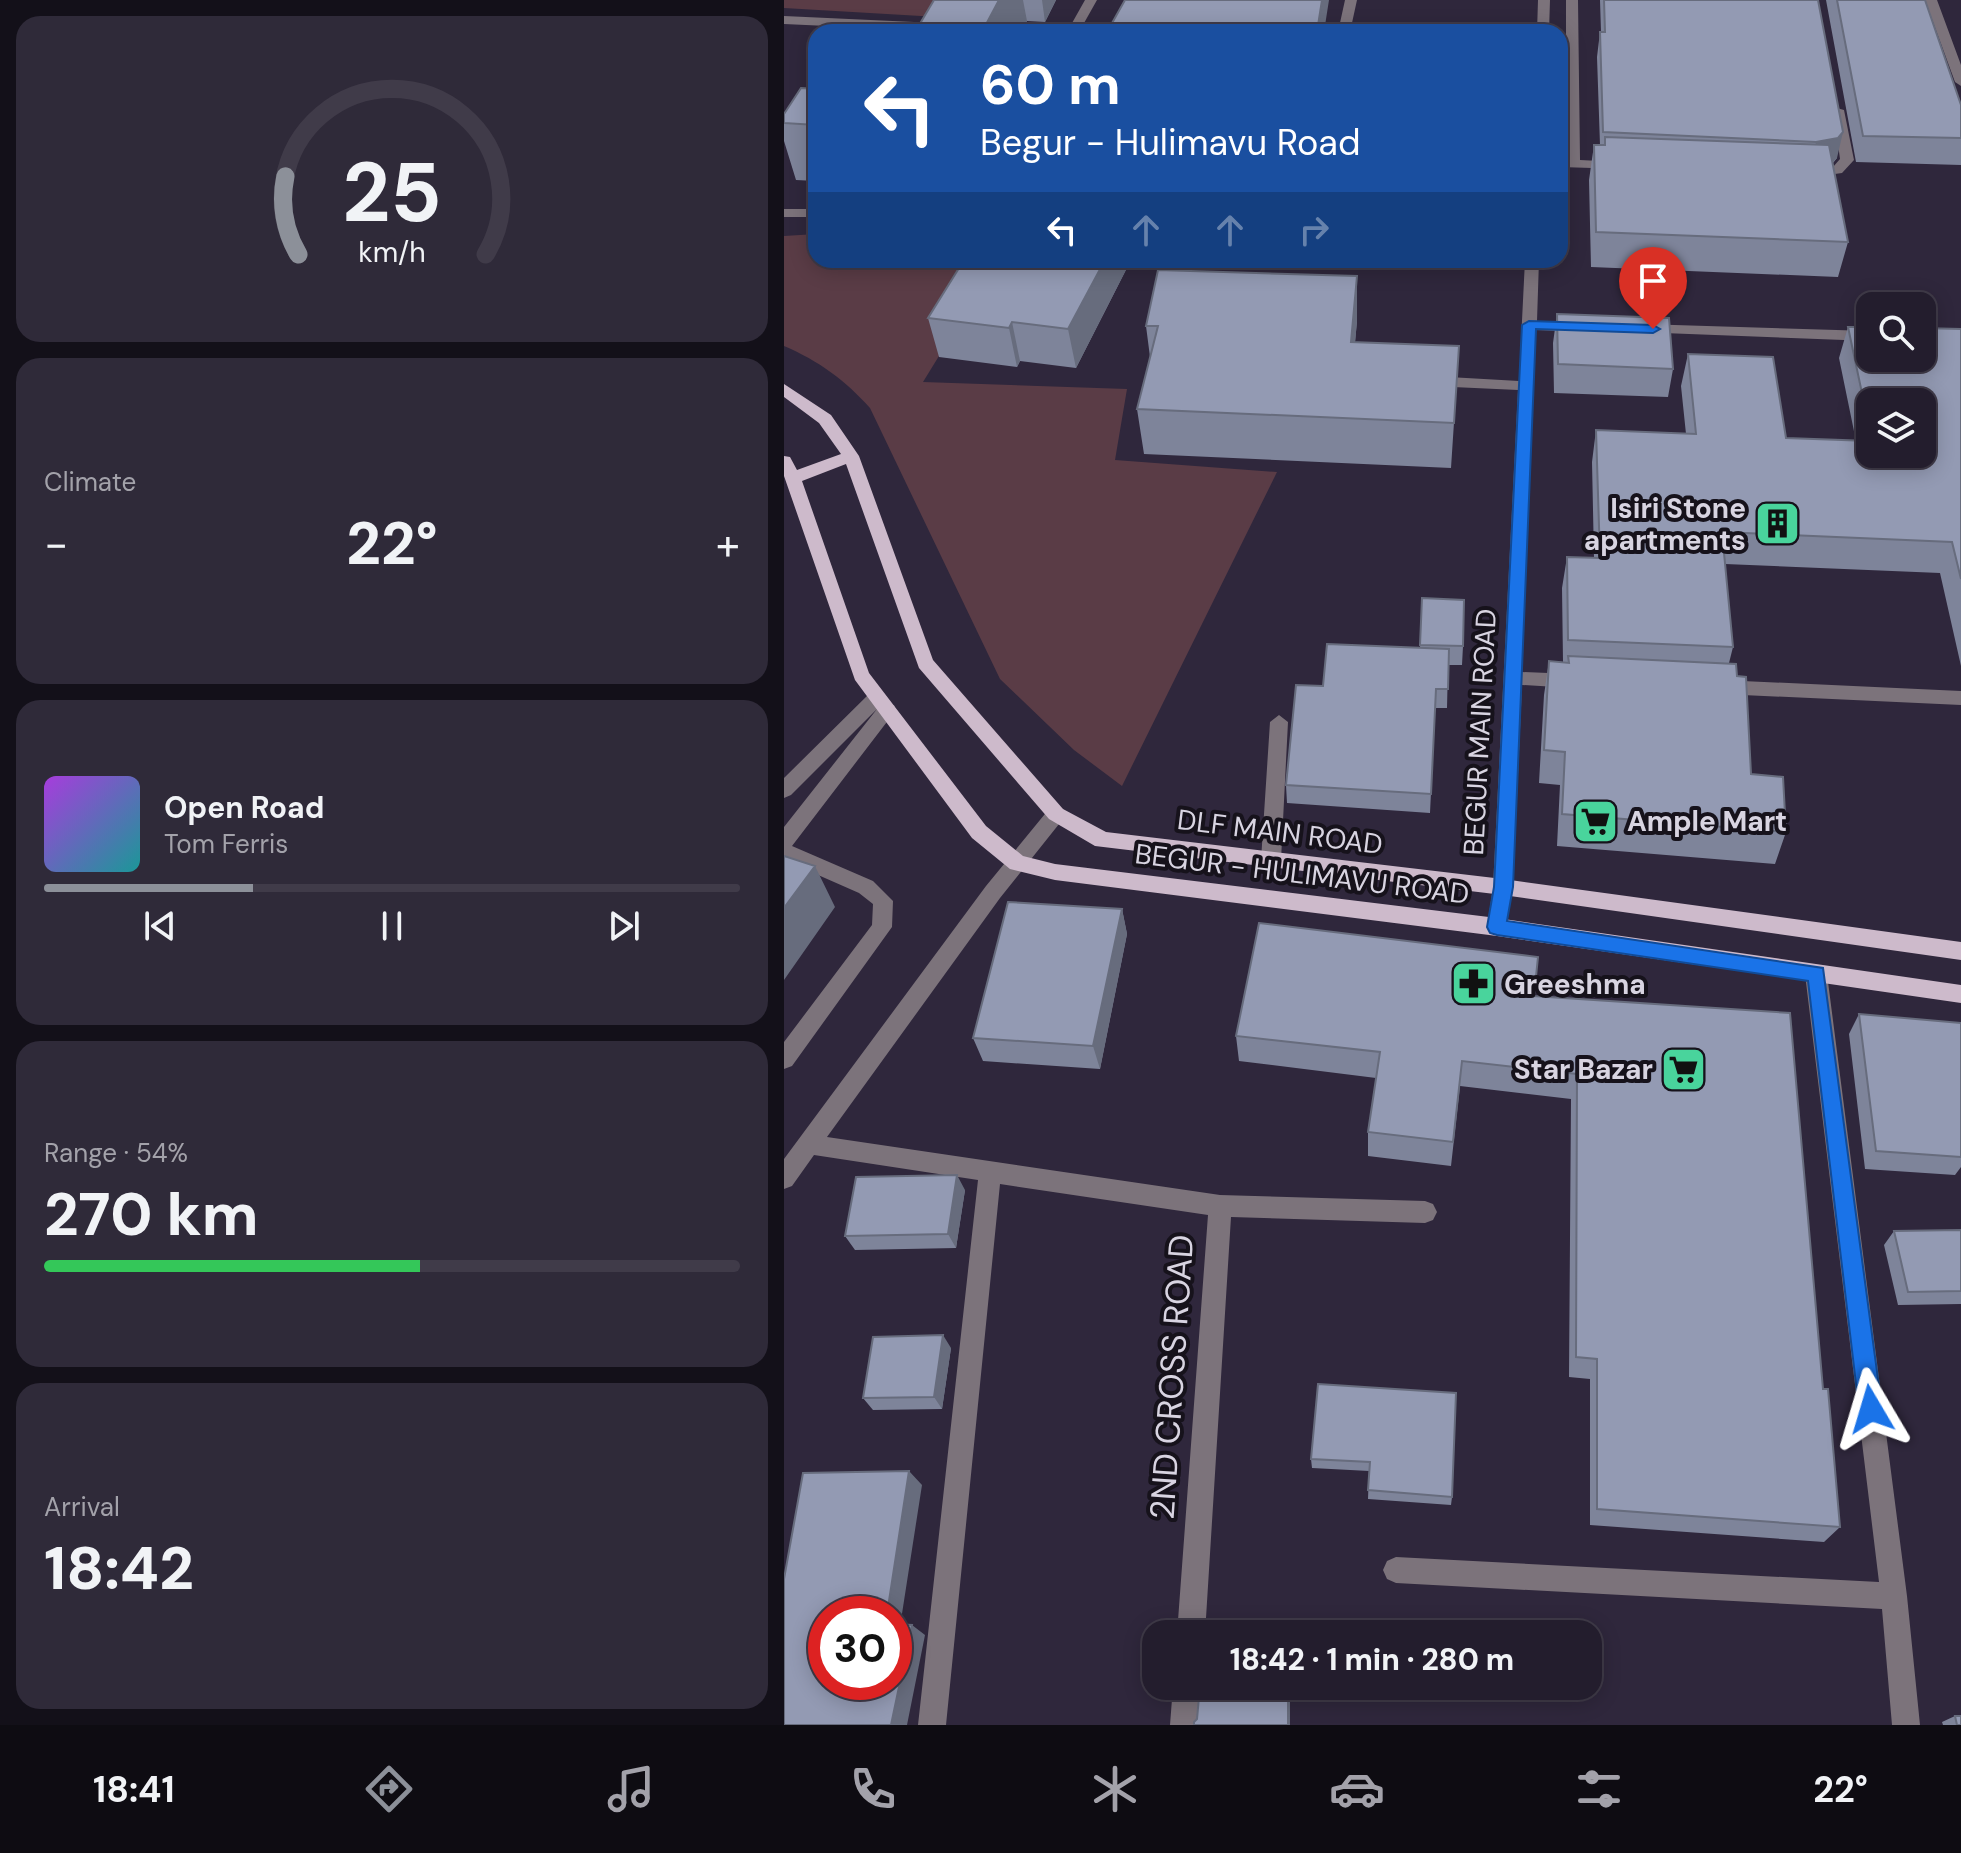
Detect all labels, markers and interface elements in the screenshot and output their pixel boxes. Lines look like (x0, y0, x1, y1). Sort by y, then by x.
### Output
text: 60 m (980, 48, 1121, 121)
icon: left (848, 56, 952, 160)
text: Begur - Hulimavu Road (980, 119, 1360, 166)
text: 25 (342, 137, 442, 246)
icon: left (1040, 208, 1084, 252)
icon: ahead (1124, 208, 1168, 252)
icon: ahead (1208, 208, 1252, 252)
icon: right (1292, 208, 1336, 252)
text: km/h (358, 234, 426, 271)
pin (1619, 247, 1687, 329)
icon: arrive (1631, 259, 1675, 303)
map controls (1856, 292, 1936, 468)
button: search (1856, 292, 1936, 372)
button: layers (1856, 388, 1936, 468)
text: Climate (44, 465, 136, 499)
place label: Isiri Stone apartments (1584, 490, 1746, 559)
building icon: Isiri Stone apartments (1753, 500, 1801, 548)
text: 22° (346, 504, 438, 583)
text: − (44, 515, 68, 573)
text: + (716, 515, 740, 573)
street label: BEGUR MAIN ROAD (1455, 608, 1505, 856)
text: Open Road (164, 788, 324, 827)
supermarket icon: Ample Mart (1572, 797, 1620, 845)
street label: DLF MAIN ROAD (1175, 801, 1385, 863)
place label: Ample Mart (1627, 803, 1787, 840)
text: Tom Ferris (164, 827, 288, 861)
street label: BEGUR - HULIMAVU ROAD (1133, 835, 1471, 913)
icon: previous (138, 904, 182, 948)
icon: pause (370, 904, 414, 948)
icon: next (602, 904, 646, 948)
pharmacy icon: Greeshma (1449, 960, 1497, 1008)
place label: Greeshma (1504, 966, 1646, 1003)
supermarket icon: Star Bazar (1660, 1045, 1708, 1093)
place label: Star Bazar (1514, 1051, 1653, 1088)
text: Range · 54% (44, 1136, 188, 1170)
text: 270 km (44, 1175, 258, 1254)
street label: 2ND CROSS ROAD (1140, 1233, 1204, 1521)
position arrow (1829, 1367, 1913, 1451)
text: Arrival (44, 1490, 120, 1524)
text: 18:42 (44, 1529, 194, 1608)
speed limit sign: 30 (808, 1596, 912, 1700)
text: 18:42 · 1 min · 280 m (1230, 1640, 1514, 1679)
icon: directions (361, 1761, 417, 1817)
icon: music (603, 1761, 659, 1817)
icon: phone (845, 1761, 901, 1817)
icon: climate (1087, 1761, 1143, 1817)
icon: car (1329, 1761, 1385, 1817)
icon: filters (1571, 1761, 1627, 1817)
text: 18:41 (93, 1766, 175, 1813)
text: 22° (1813, 1766, 1868, 1813)

